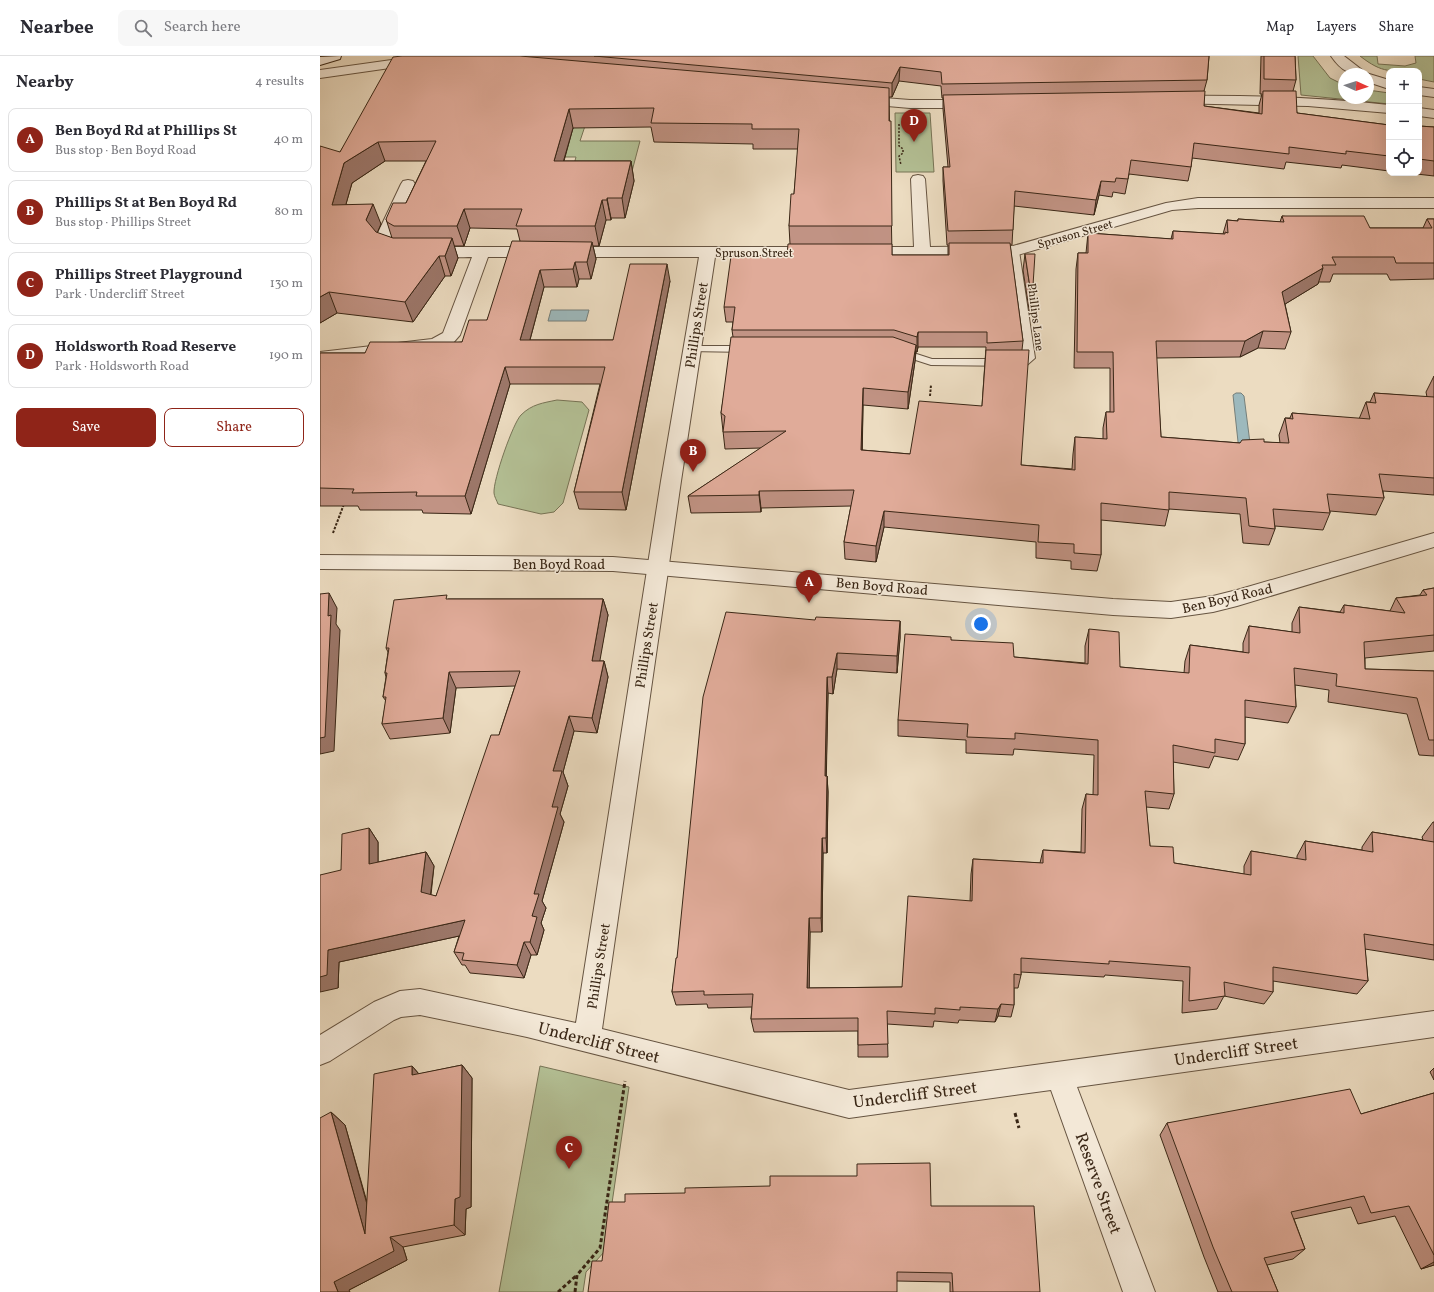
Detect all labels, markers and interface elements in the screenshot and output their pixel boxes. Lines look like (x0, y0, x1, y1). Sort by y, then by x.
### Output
search box (118, 10, 398, 46)
text: Nearbee (20, 15, 94, 41)
icon: search (132, 17, 154, 39)
text: Search here (164, 17, 241, 38)
text: Map (1266, 18, 1294, 37)
text: Layers (1316, 18, 1356, 37)
text: Share (1378, 18, 1414, 37)
north arrow (1338, 68, 1374, 104)
map controls (1386, 68, 1422, 176)
button: + (1386, 68, 1422, 104)
text: Nearby (16, 71, 74, 94)
text: 4 results (255, 73, 304, 91)
button: − (1386, 104, 1422, 140)
pin: D (901, 109, 927, 142)
text: Ben Boyd Rd at Phillips St (55, 121, 237, 142)
text: A (25, 131, 35, 149)
text: 40 m (274, 131, 303, 149)
button: locate (1386, 140, 1422, 176)
text: Bus stop · Ben Boyd Road (55, 142, 196, 160)
text: Phillips St at Ben Boyd Rd (55, 193, 237, 214)
text: B (26, 203, 34, 221)
text: 80 m (274, 203, 303, 221)
text: Bus stop · Phillips Street (55, 214, 191, 232)
street label: Spruson Street (1036, 217, 1115, 253)
street label: Spruson Street (715, 246, 793, 262)
text: Phillips Street Playground (55, 265, 242, 286)
text: C (26, 275, 34, 293)
text: 130 m (270, 275, 303, 293)
street label: Phillips Street (681, 281, 714, 370)
street label: Phillips Lane (1023, 282, 1047, 352)
text: Park · Undercliff Street (55, 286, 185, 304)
text: Holdsworth Road Reserve (55, 337, 236, 358)
text: D (25, 347, 35, 365)
text: 190 m (269, 347, 303, 365)
text: Park · Holdsworth Road (55, 358, 189, 376)
button: Save (16, 408, 156, 447)
button: Share (164, 408, 304, 447)
pin: B (680, 439, 706, 472)
street label: Ben Boyd Road (513, 556, 605, 575)
pin: A (796, 570, 822, 603)
street label: Ben Boyd Road (835, 574, 929, 601)
street label: Ben Boyd Road (1180, 580, 1275, 619)
street label: Phillips Street (631, 601, 664, 690)
your location (971, 614, 991, 634)
street label: Phillips Street (583, 922, 616, 1011)
street label: Undercliff Street (535, 1017, 662, 1070)
street label: Undercliff Street (1173, 1032, 1300, 1073)
street label: Undercliff Street (852, 1076, 979, 1115)
street label: Reserve Street (1069, 1129, 1127, 1238)
pin: C (556, 1136, 582, 1169)

